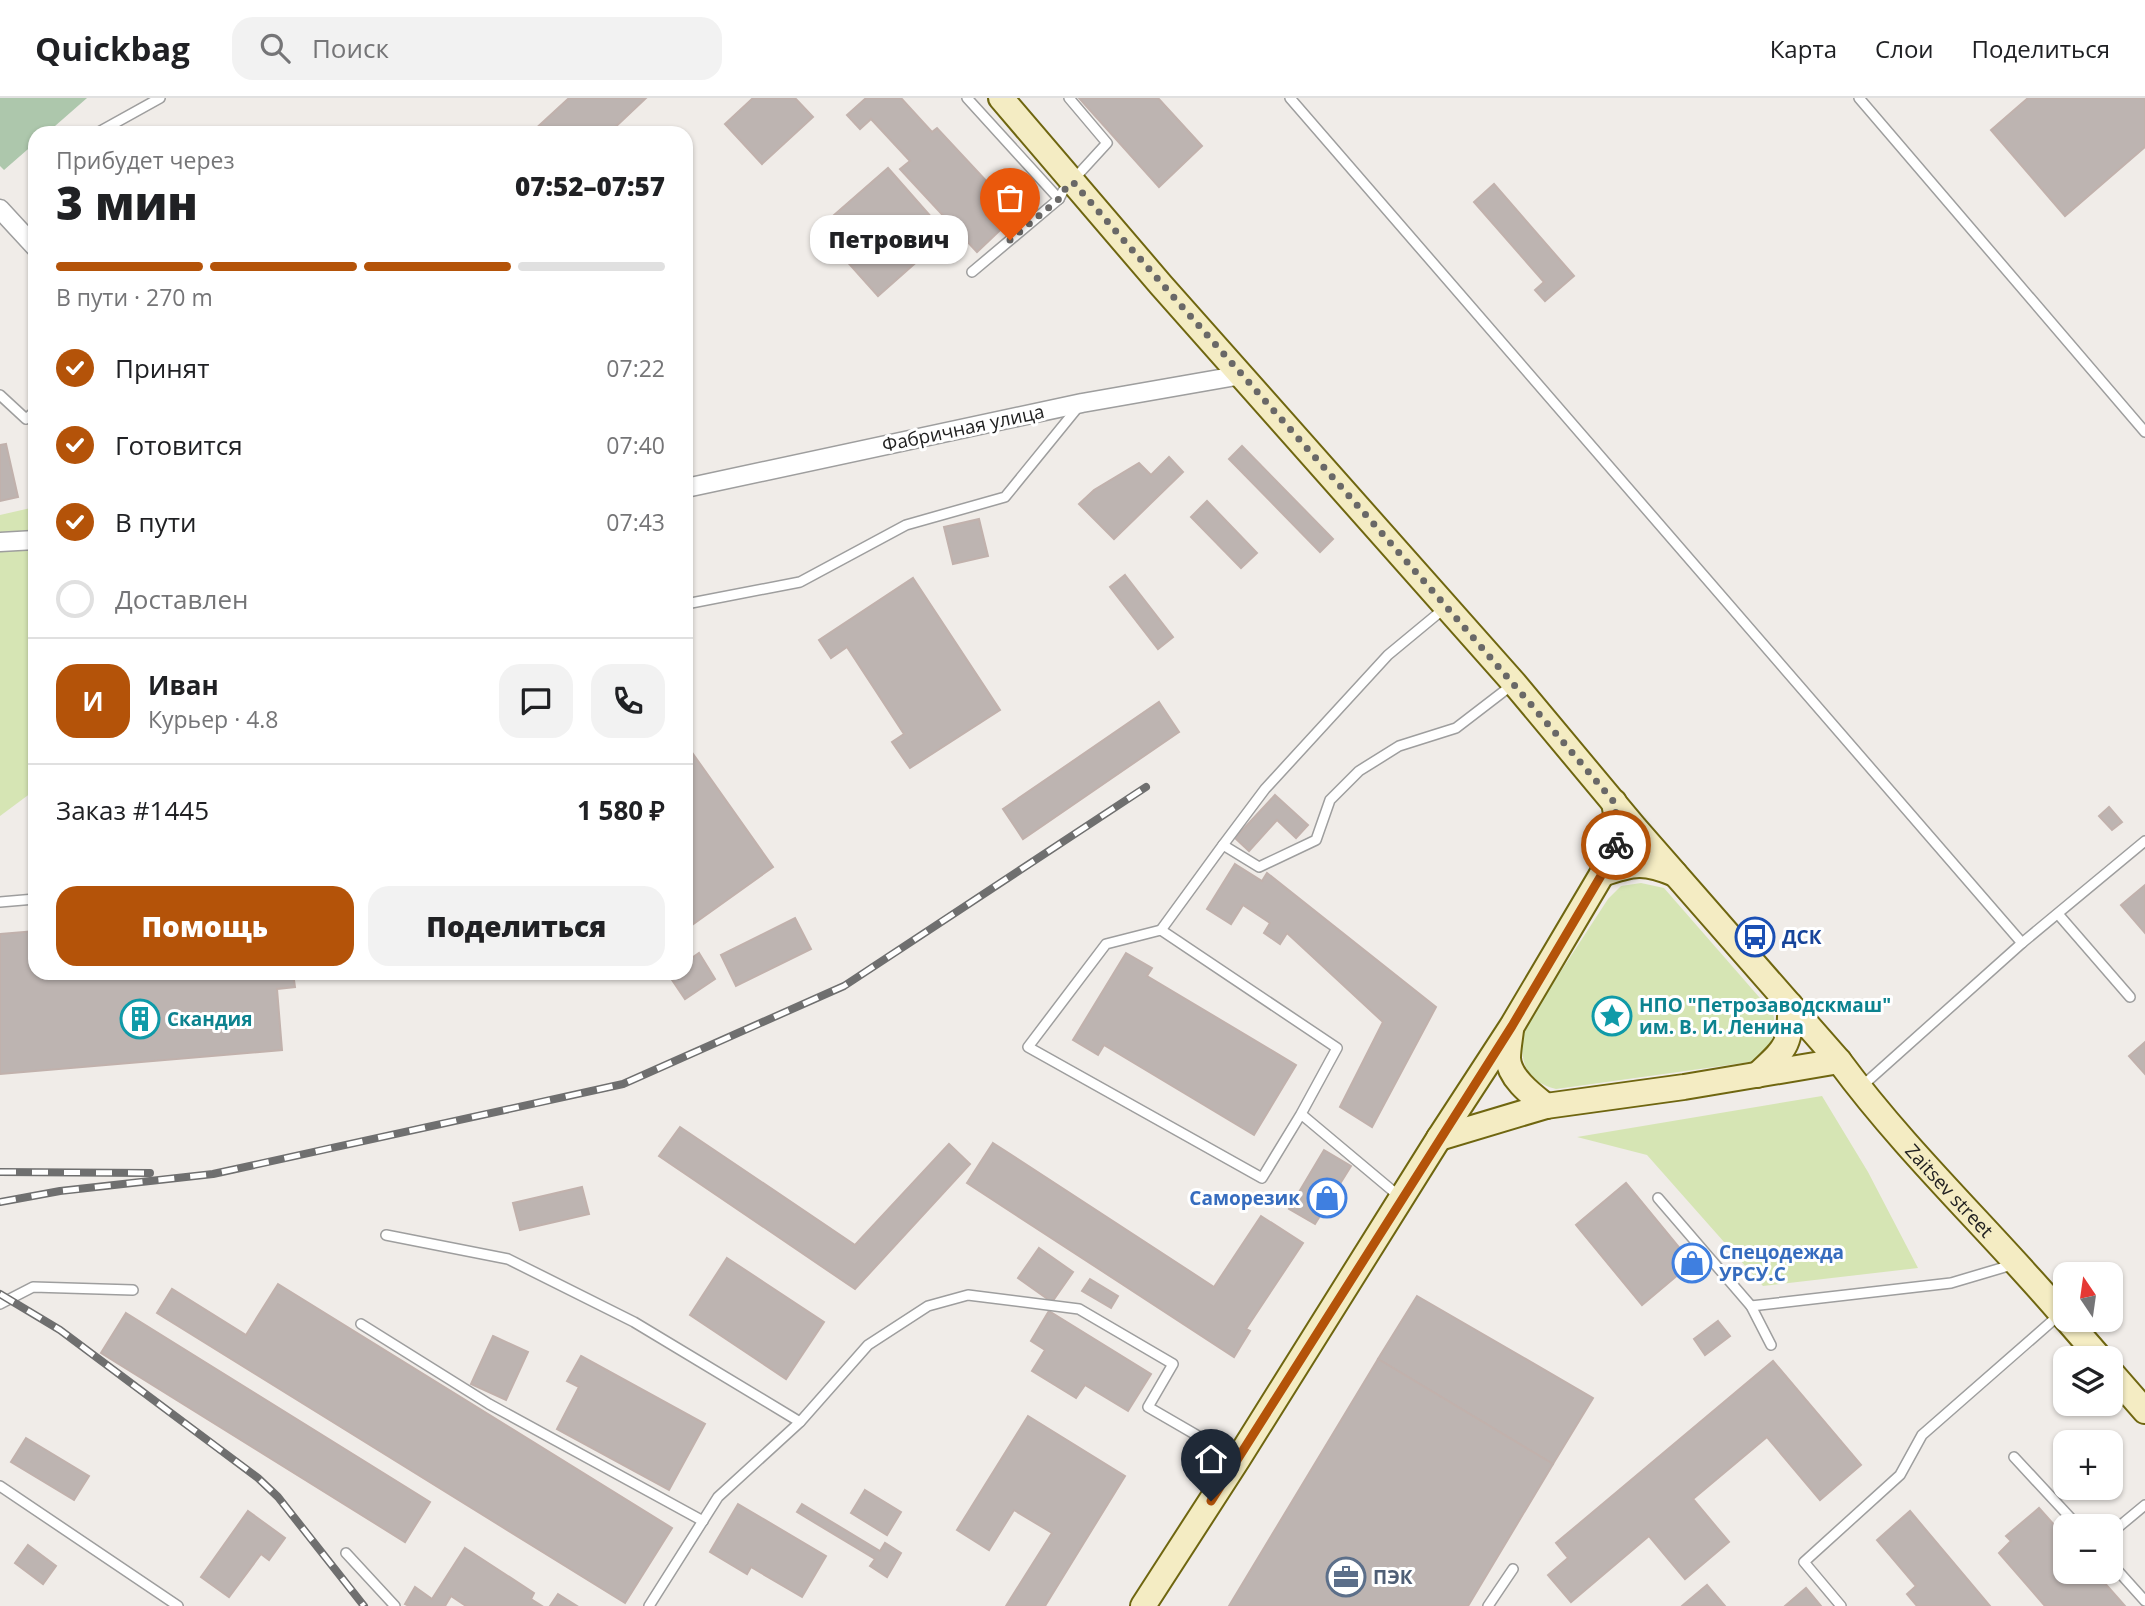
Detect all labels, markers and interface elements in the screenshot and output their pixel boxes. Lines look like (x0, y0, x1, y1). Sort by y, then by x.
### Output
search box (232, 17, 722, 80)
text: Quickbag (35, 26, 190, 71)
icon: search (256, 29, 294, 67)
text: Поиск (312, 30, 389, 66)
text: Карта (1770, 32, 1837, 65)
text: Слои (1875, 32, 1934, 65)
text: Поделиться (1972, 32, 2110, 65)
text: Прибудет через (56, 144, 235, 176)
text: 07:52–07:57 (515, 168, 665, 204)
pin (980, 168, 1040, 240)
text: 3 мин (56, 171, 198, 233)
icon: bag (991, 179, 1029, 217)
callout: Петрович (810, 216, 968, 264)
text: Петрович (829, 223, 949, 255)
text: В пути · 270 m (56, 281, 213, 313)
icon: check (56, 349, 94, 387)
text: Принят (115, 350, 209, 386)
text: 07:22 (606, 352, 665, 384)
street label: Фабричная улица (880, 398, 1046, 458)
icon: check (56, 426, 94, 464)
text: Готовится (115, 427, 243, 463)
text: 07:40 (606, 429, 665, 461)
icon: check (56, 503, 94, 541)
text: В пути (115, 504, 196, 540)
text: 07:43 (606, 506, 665, 538)
text: Доставлен (115, 581, 248, 617)
button: chat (499, 664, 573, 738)
button: phone (591, 664, 665, 738)
text: Иван (148, 667, 219, 703)
text: И (82, 683, 104, 719)
text: Курьер · 4.8 (148, 703, 279, 735)
text: Заказ #1445 (56, 792, 209, 828)
text: 1 580 ₽ (577, 792, 665, 828)
courier (1581, 810, 1651, 880)
icon: bike (1597, 826, 1635, 864)
button: Помощь (56, 886, 354, 966)
button: Поделиться (368, 886, 665, 966)
bus stop icon: ДСК (1734, 916, 1776, 958)
place label: ДСК (1782, 924, 1822, 950)
place label: НПО "Петрозаводскмаш" им. В. И. Ленина (1639, 992, 1891, 1040)
place icon: НПО "Петрозаводскмаш" им. В. И. Ленина (1591, 995, 1633, 1037)
building icon: Скандия (119, 998, 161, 1040)
place label: Скандия (167, 1006, 253, 1032)
street label: Zaitsev street (1900, 1138, 1999, 1243)
shop icon: Саморезик (1306, 1177, 1348, 1219)
place label: Саморезик (1189, 1185, 1300, 1211)
place label: Спецодежда УРСУ.С (1719, 1239, 1844, 1287)
shop icon: Спецодежда УРСУ.С (1671, 1242, 1713, 1284)
north arrow (2053, 1262, 2123, 1332)
map controls (2053, 1262, 2123, 1584)
button: layers (2053, 1346, 2123, 1416)
pin (1181, 1429, 1241, 1501)
button: + (2053, 1430, 2123, 1500)
icon: home (1192, 1440, 1230, 1478)
button: − (2053, 1514, 2123, 1584)
office icon: ПЭК (1325, 1556, 1367, 1598)
place label: ПЭК (1373, 1564, 1413, 1590)

